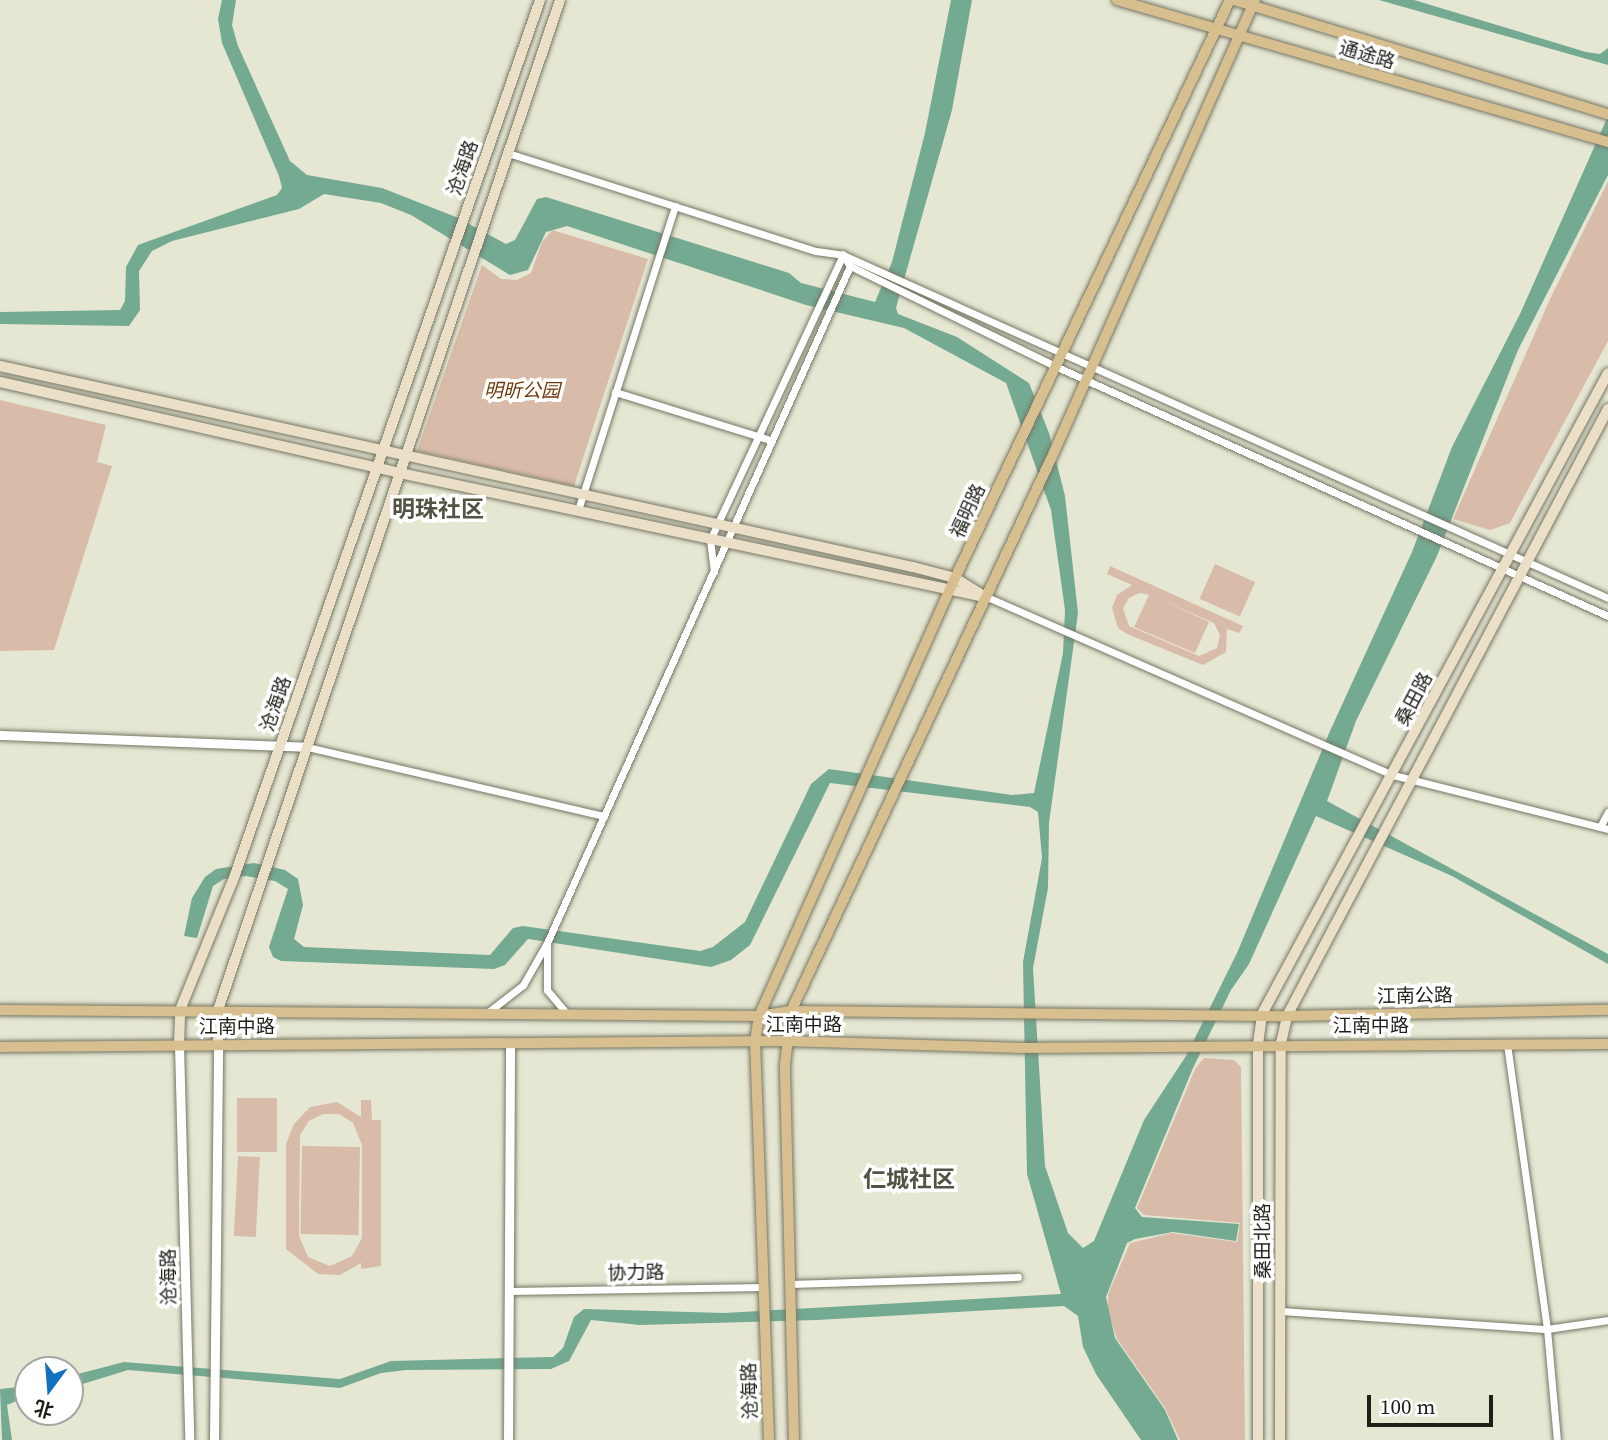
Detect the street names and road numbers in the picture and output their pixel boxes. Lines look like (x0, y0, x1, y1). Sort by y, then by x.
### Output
street label: 通途路 (1336, 36, 1398, 74)
street label: 沧海路 (443, 137, 483, 199)
street label: 福明路 (946, 480, 990, 542)
street label: 桑田路 (1391, 668, 1437, 730)
street label: 沧海路 (256, 673, 296, 735)
street label: 江南公路 (1377, 984, 1453, 1008)
street label: 江南中路 (766, 1014, 842, 1036)
street label: 江南中路 (1333, 1015, 1409, 1037)
street label: 江南中路 (199, 1016, 275, 1038)
street label: 桑田北路 (1252, 1203, 1274, 1279)
street label: 沧海路 (157, 1248, 181, 1306)
street label: 协力路 (607, 1261, 665, 1285)
street label: 沧海路 (738, 1362, 762, 1420)

